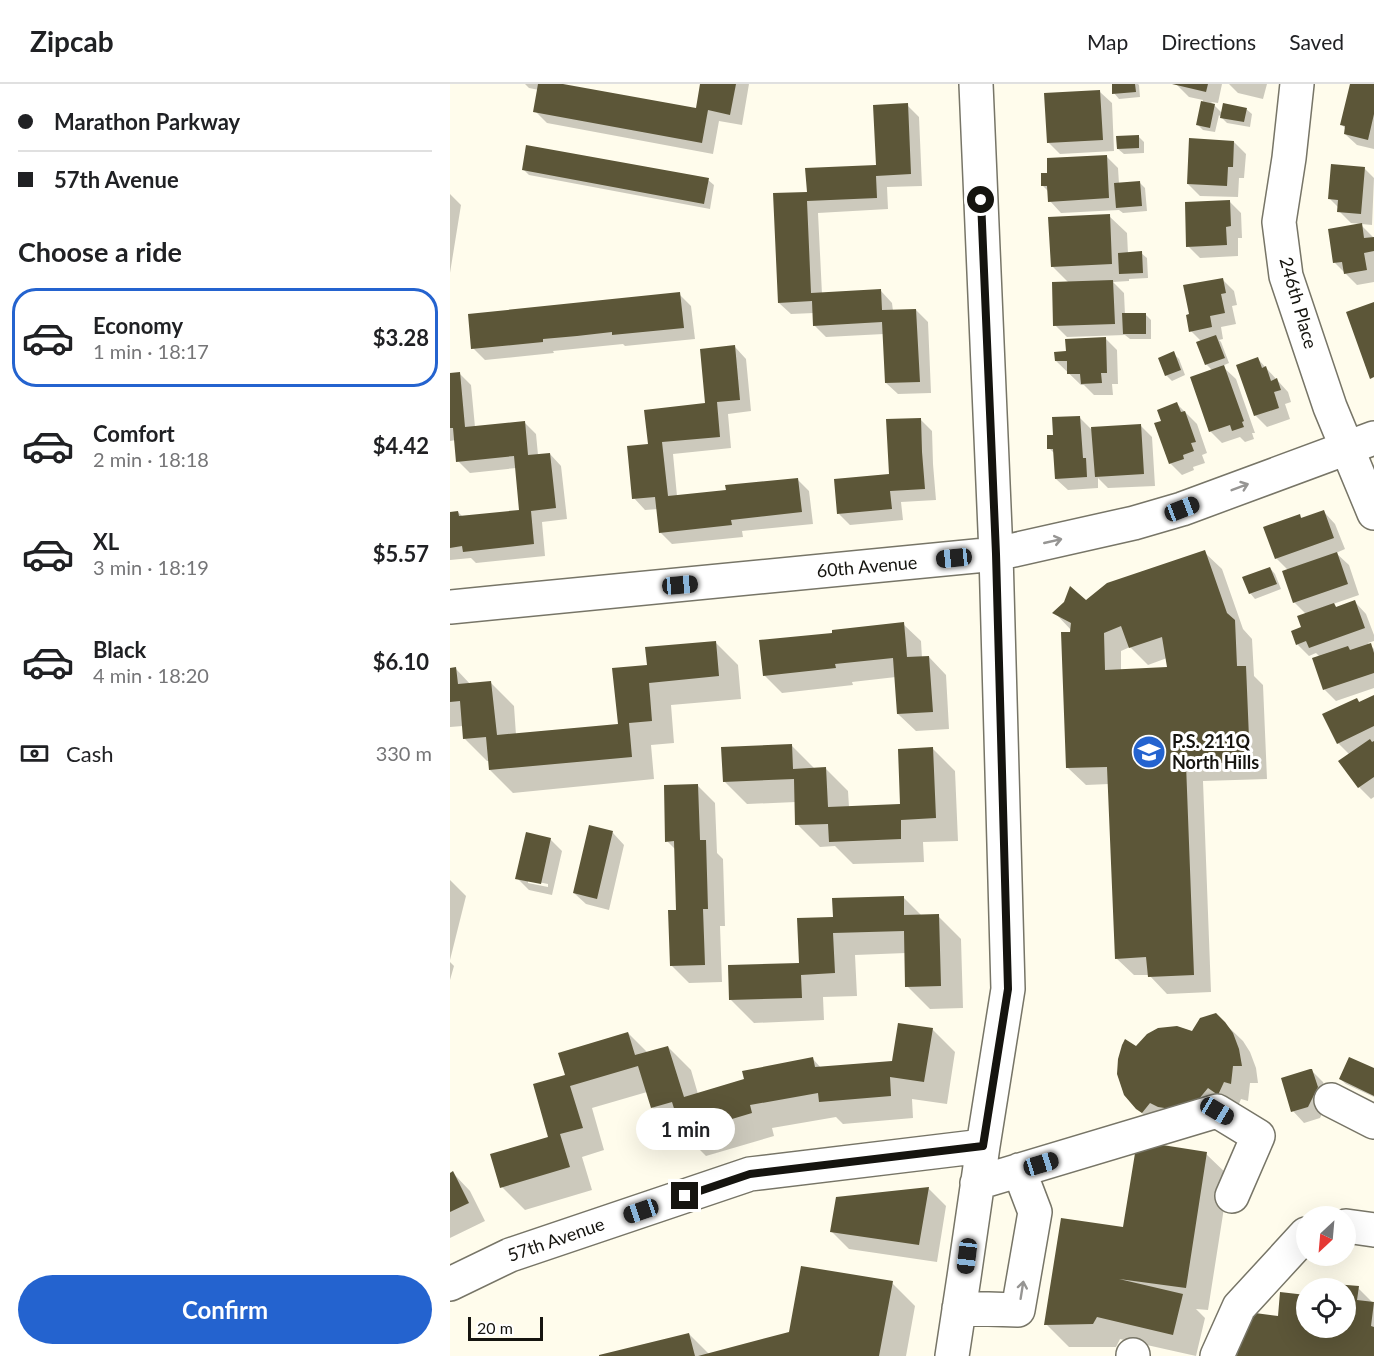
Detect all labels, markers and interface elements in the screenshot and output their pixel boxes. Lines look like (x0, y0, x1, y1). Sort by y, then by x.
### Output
text: Zipcab (30, 24, 114, 58)
text: Map (1087, 29, 1128, 54)
text: Directions (1161, 29, 1256, 54)
text: Saved (1289, 29, 1344, 54)
text: Marathon Parkway (54, 108, 240, 135)
text: 57th Avenue (54, 166, 179, 193)
route start (967, 186, 994, 213)
text: Choose a ride (18, 235, 182, 268)
street label: 246th Place (1275, 254, 1323, 351)
icon: car (21, 311, 75, 365)
text: Economy (93, 312, 183, 339)
text: $3.28 (373, 324, 429, 351)
text: 1 min · 18:17 (93, 339, 209, 363)
icon: car (21, 419, 75, 473)
text: Comfort (93, 420, 175, 447)
text: $4.42 (373, 432, 429, 459)
text: 2 min · 18:18 (93, 447, 209, 471)
one-way arrow (1230, 481, 1249, 492)
car (1162, 494, 1202, 524)
icon: car (21, 527, 75, 581)
text: XL (93, 528, 119, 555)
one-way arrow (1043, 535, 1062, 547)
text: $5.57 (373, 540, 429, 567)
car (935, 547, 973, 569)
street label: 60th Avenue (816, 551, 918, 581)
text: 3 min · 18:19 (93, 555, 209, 579)
car (661, 574, 699, 596)
icon: car (21, 635, 75, 689)
text: Black (93, 636, 146, 663)
text: $6.10 (373, 648, 429, 675)
text: 4 min · 18:20 (93, 663, 209, 687)
place label: P.S. 211Q North Hills (1172, 730, 1259, 773)
school or university icon: P.S. 211Q North Hills (1131, 734, 1167, 770)
icon: cash (18, 737, 51, 770)
text: Cash (66, 740, 113, 767)
text: 330 m (376, 741, 432, 765)
car (1197, 1094, 1237, 1128)
callout: 1 min (636, 1109, 734, 1151)
text: 1 min (661, 1117, 710, 1141)
car (1021, 1150, 1061, 1178)
route end (671, 1182, 698, 1209)
car (621, 1197, 661, 1225)
north arrow (1296, 1206, 1356, 1266)
map controls (1296, 1206, 1356, 1338)
street label: 57th Avenue (504, 1212, 607, 1266)
car (956, 1237, 978, 1275)
button: Confirm (18, 1275, 432, 1344)
button: locate (1296, 1278, 1356, 1338)
one-way arrow (1016, 1281, 1027, 1300)
scale bar (468, 1314, 543, 1342)
text: 20 m (477, 1318, 513, 1337)

